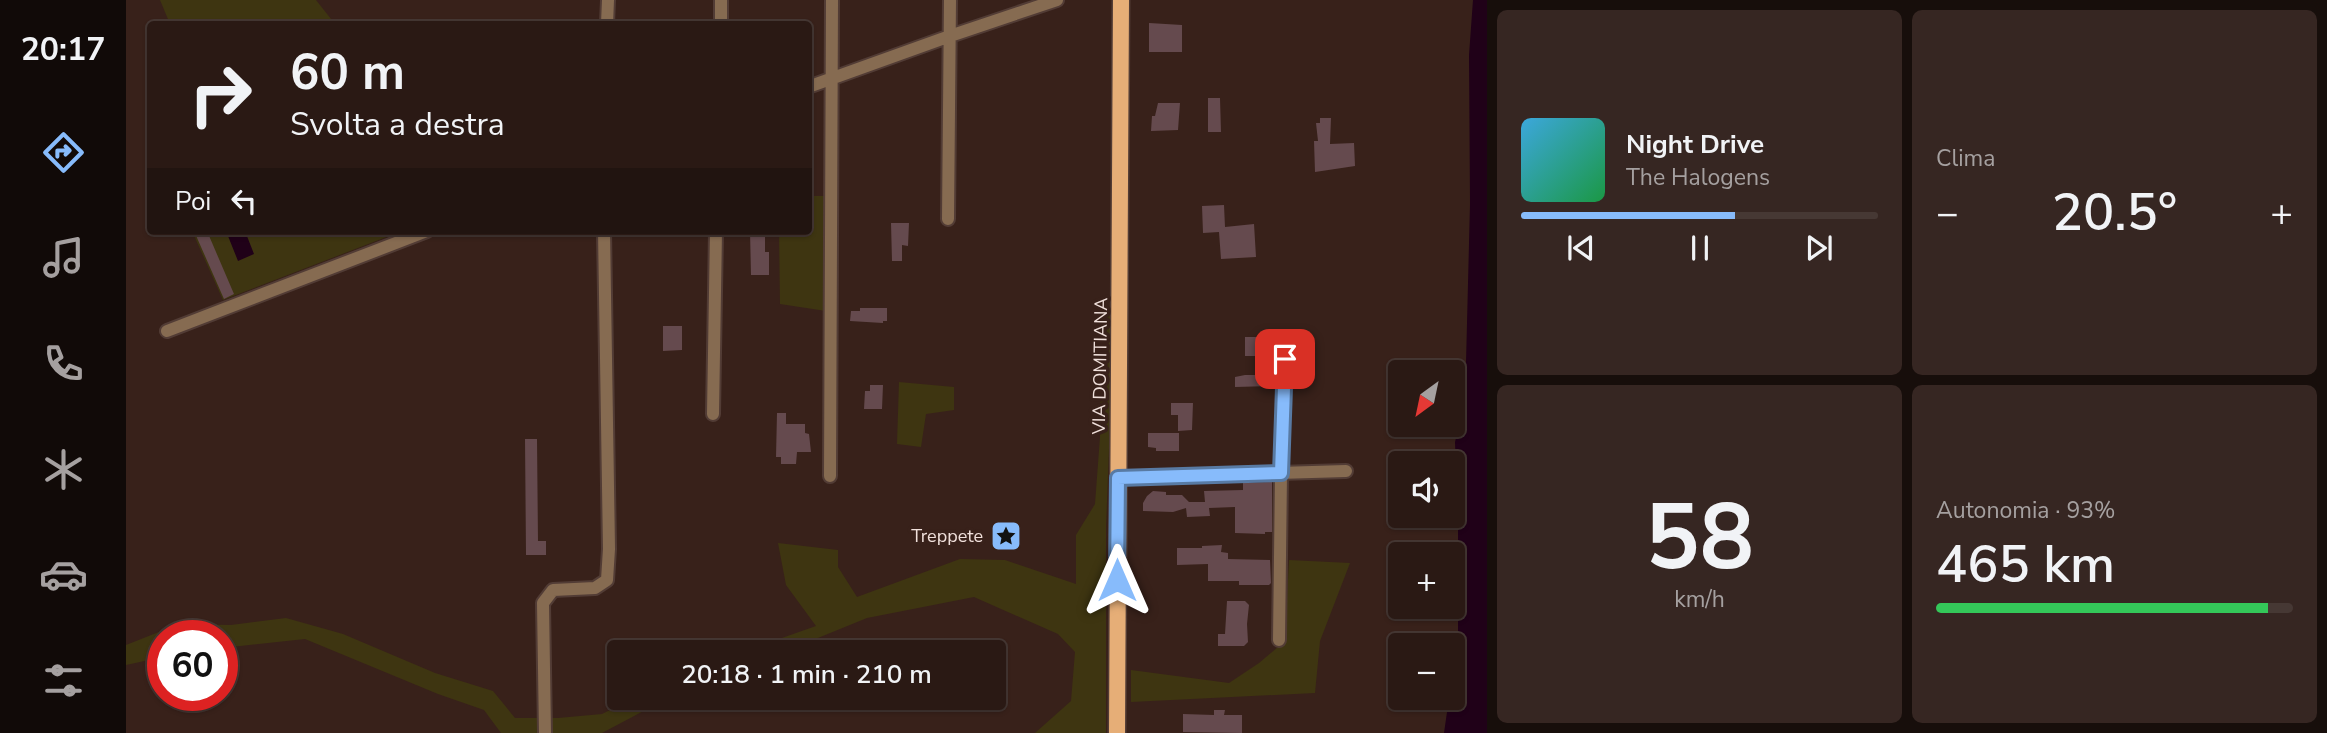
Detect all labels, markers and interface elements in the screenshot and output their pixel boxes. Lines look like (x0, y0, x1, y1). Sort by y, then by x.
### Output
text: 20:17 (21, 28, 105, 71)
text: 60 m (290, 39, 405, 106)
icon: right (175, 49, 266, 140)
text: Svolta a destra (290, 103, 505, 146)
text: Night Drive (1626, 127, 1764, 162)
icon: directions (39, 128, 88, 177)
text: Clima (1936, 143, 1996, 174)
text: The Halogens (1626, 162, 1770, 193)
text: 20.5° (2052, 177, 2177, 248)
icon: left (225, 182, 263, 220)
text: Poi (175, 184, 211, 219)
text: − (1936, 188, 1959, 239)
text: + (2270, 188, 2293, 239)
icon: previous (1562, 229, 1600, 267)
icon: pause (1681, 229, 1719, 267)
icon: next (1800, 229, 1838, 267)
icon: music (39, 233, 88, 282)
street label: VIA DOMITIANA (1087, 297, 1113, 436)
pin (1255, 329, 1315, 389)
icon: phone (39, 339, 88, 388)
icon: arrive (1266, 340, 1304, 378)
north arrow (1388, 360, 1465, 438)
map controls (1388, 360, 1465, 710)
icon: climate (39, 445, 88, 494)
button: sound (1388, 451, 1465, 528)
text: 58 (1645, 476, 1754, 600)
text: Autonomia · 93% (1936, 495, 2116, 526)
place icon: Treppete (989, 519, 1023, 553)
place label: Treppete (911, 524, 983, 548)
text: 465 km (1936, 529, 2115, 600)
button: + (1388, 542, 1465, 619)
position arrow (1080, 543, 1154, 617)
icon: car (39, 550, 88, 599)
text: km/h (1674, 584, 1725, 615)
speed limit sign: 60 (147, 620, 238, 711)
button: − (1388, 633, 1465, 710)
icon: filters (39, 656, 88, 705)
text: 20:18 · 1 min · 210 m (681, 657, 932, 692)

